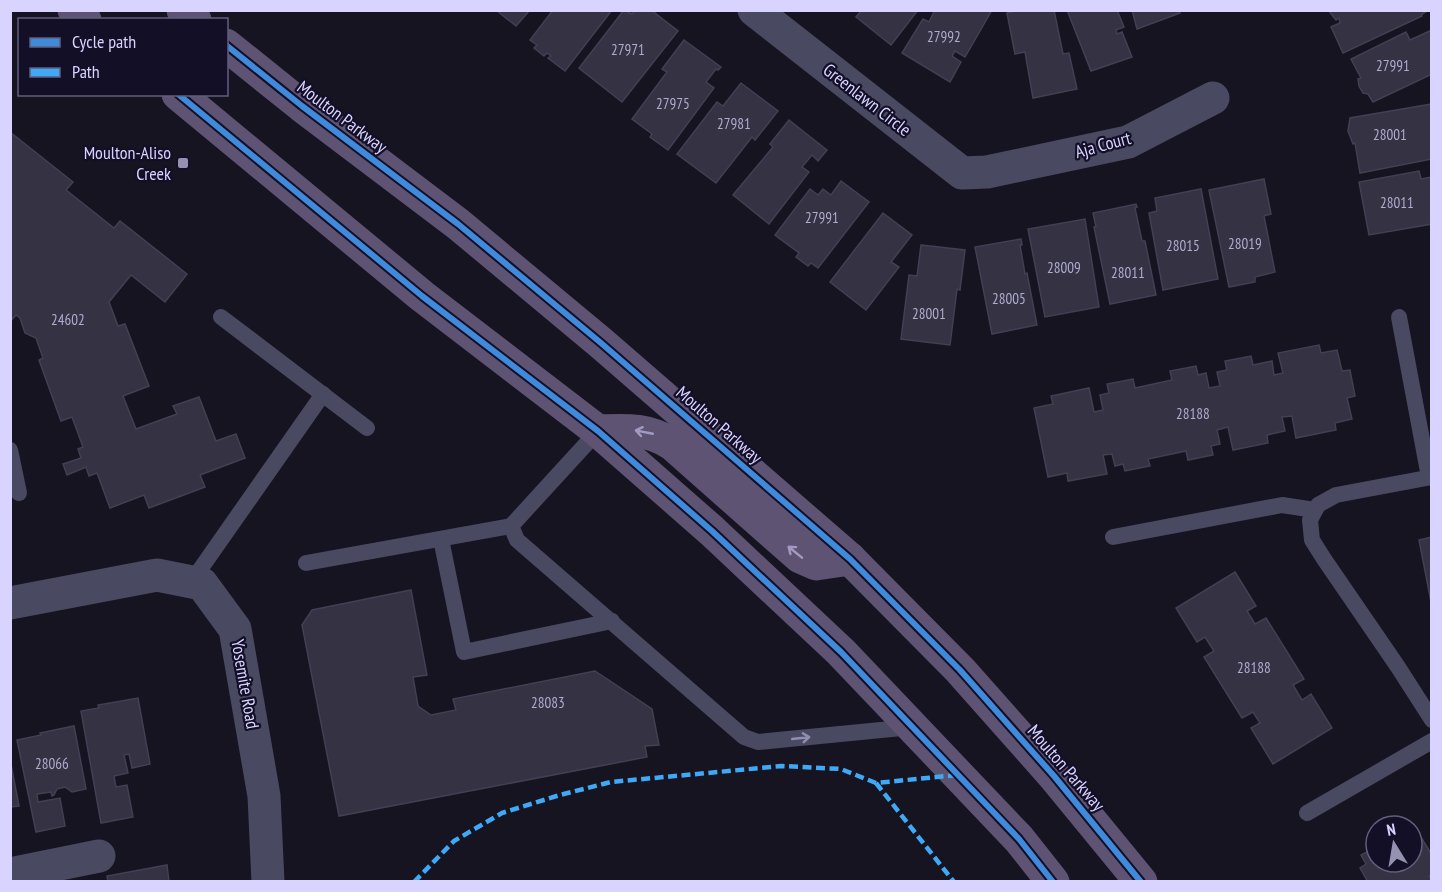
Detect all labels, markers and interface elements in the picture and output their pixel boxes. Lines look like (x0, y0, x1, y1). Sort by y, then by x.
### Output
legend (18, 18, 228, 96)
house number: 27992 (927, 27, 961, 46)
text: Cycle path (72, 30, 136, 53)
house number: 27971 (611, 40, 645, 59)
house number: 27991 (1376, 56, 1410, 75)
street label: Greenlawn Circle (819, 58, 916, 141)
text: Path (72, 60, 100, 83)
street label: Moulton Parkway (293, 75, 392, 158)
house number: 27975 (656, 94, 690, 113)
house number: 27981 (717, 114, 751, 133)
house number: 28001 (1373, 125, 1407, 144)
street label: Aja Court (1072, 126, 1133, 163)
place label: Moulton-Aliso Creek (84, 141, 171, 185)
marker: Moulton-Aliso Creek (176, 156, 190, 170)
house number: 28011 (1380, 193, 1414, 212)
house number: 27991 (805, 208, 839, 227)
house number: 28019 (1228, 234, 1262, 253)
house number: 28015 (1166, 236, 1200, 255)
house number: 28009 (1047, 258, 1081, 277)
house number: 28011 (1111, 263, 1145, 282)
house number: 28005 (992, 289, 1026, 308)
house number: 28001 (912, 304, 946, 323)
house number: 24602 (51, 310, 85, 329)
street label: Moulton Parkway (671, 381, 767, 469)
house number: 28188 (1176, 404, 1210, 423)
one-way arrow (634, 426, 654, 437)
one-way arrow (787, 545, 803, 558)
street label: Yosemite Road (226, 637, 265, 731)
house number: 28188 (1237, 658, 1271, 677)
house number: 28083 (531, 693, 565, 712)
street label: Moulton Parkway (1023, 720, 1110, 816)
one-way arrow (791, 732, 811, 743)
house number: 28066 (35, 754, 69, 773)
north arrow (1364, 814, 1424, 874)
text: N (1385, 819, 1397, 840)

